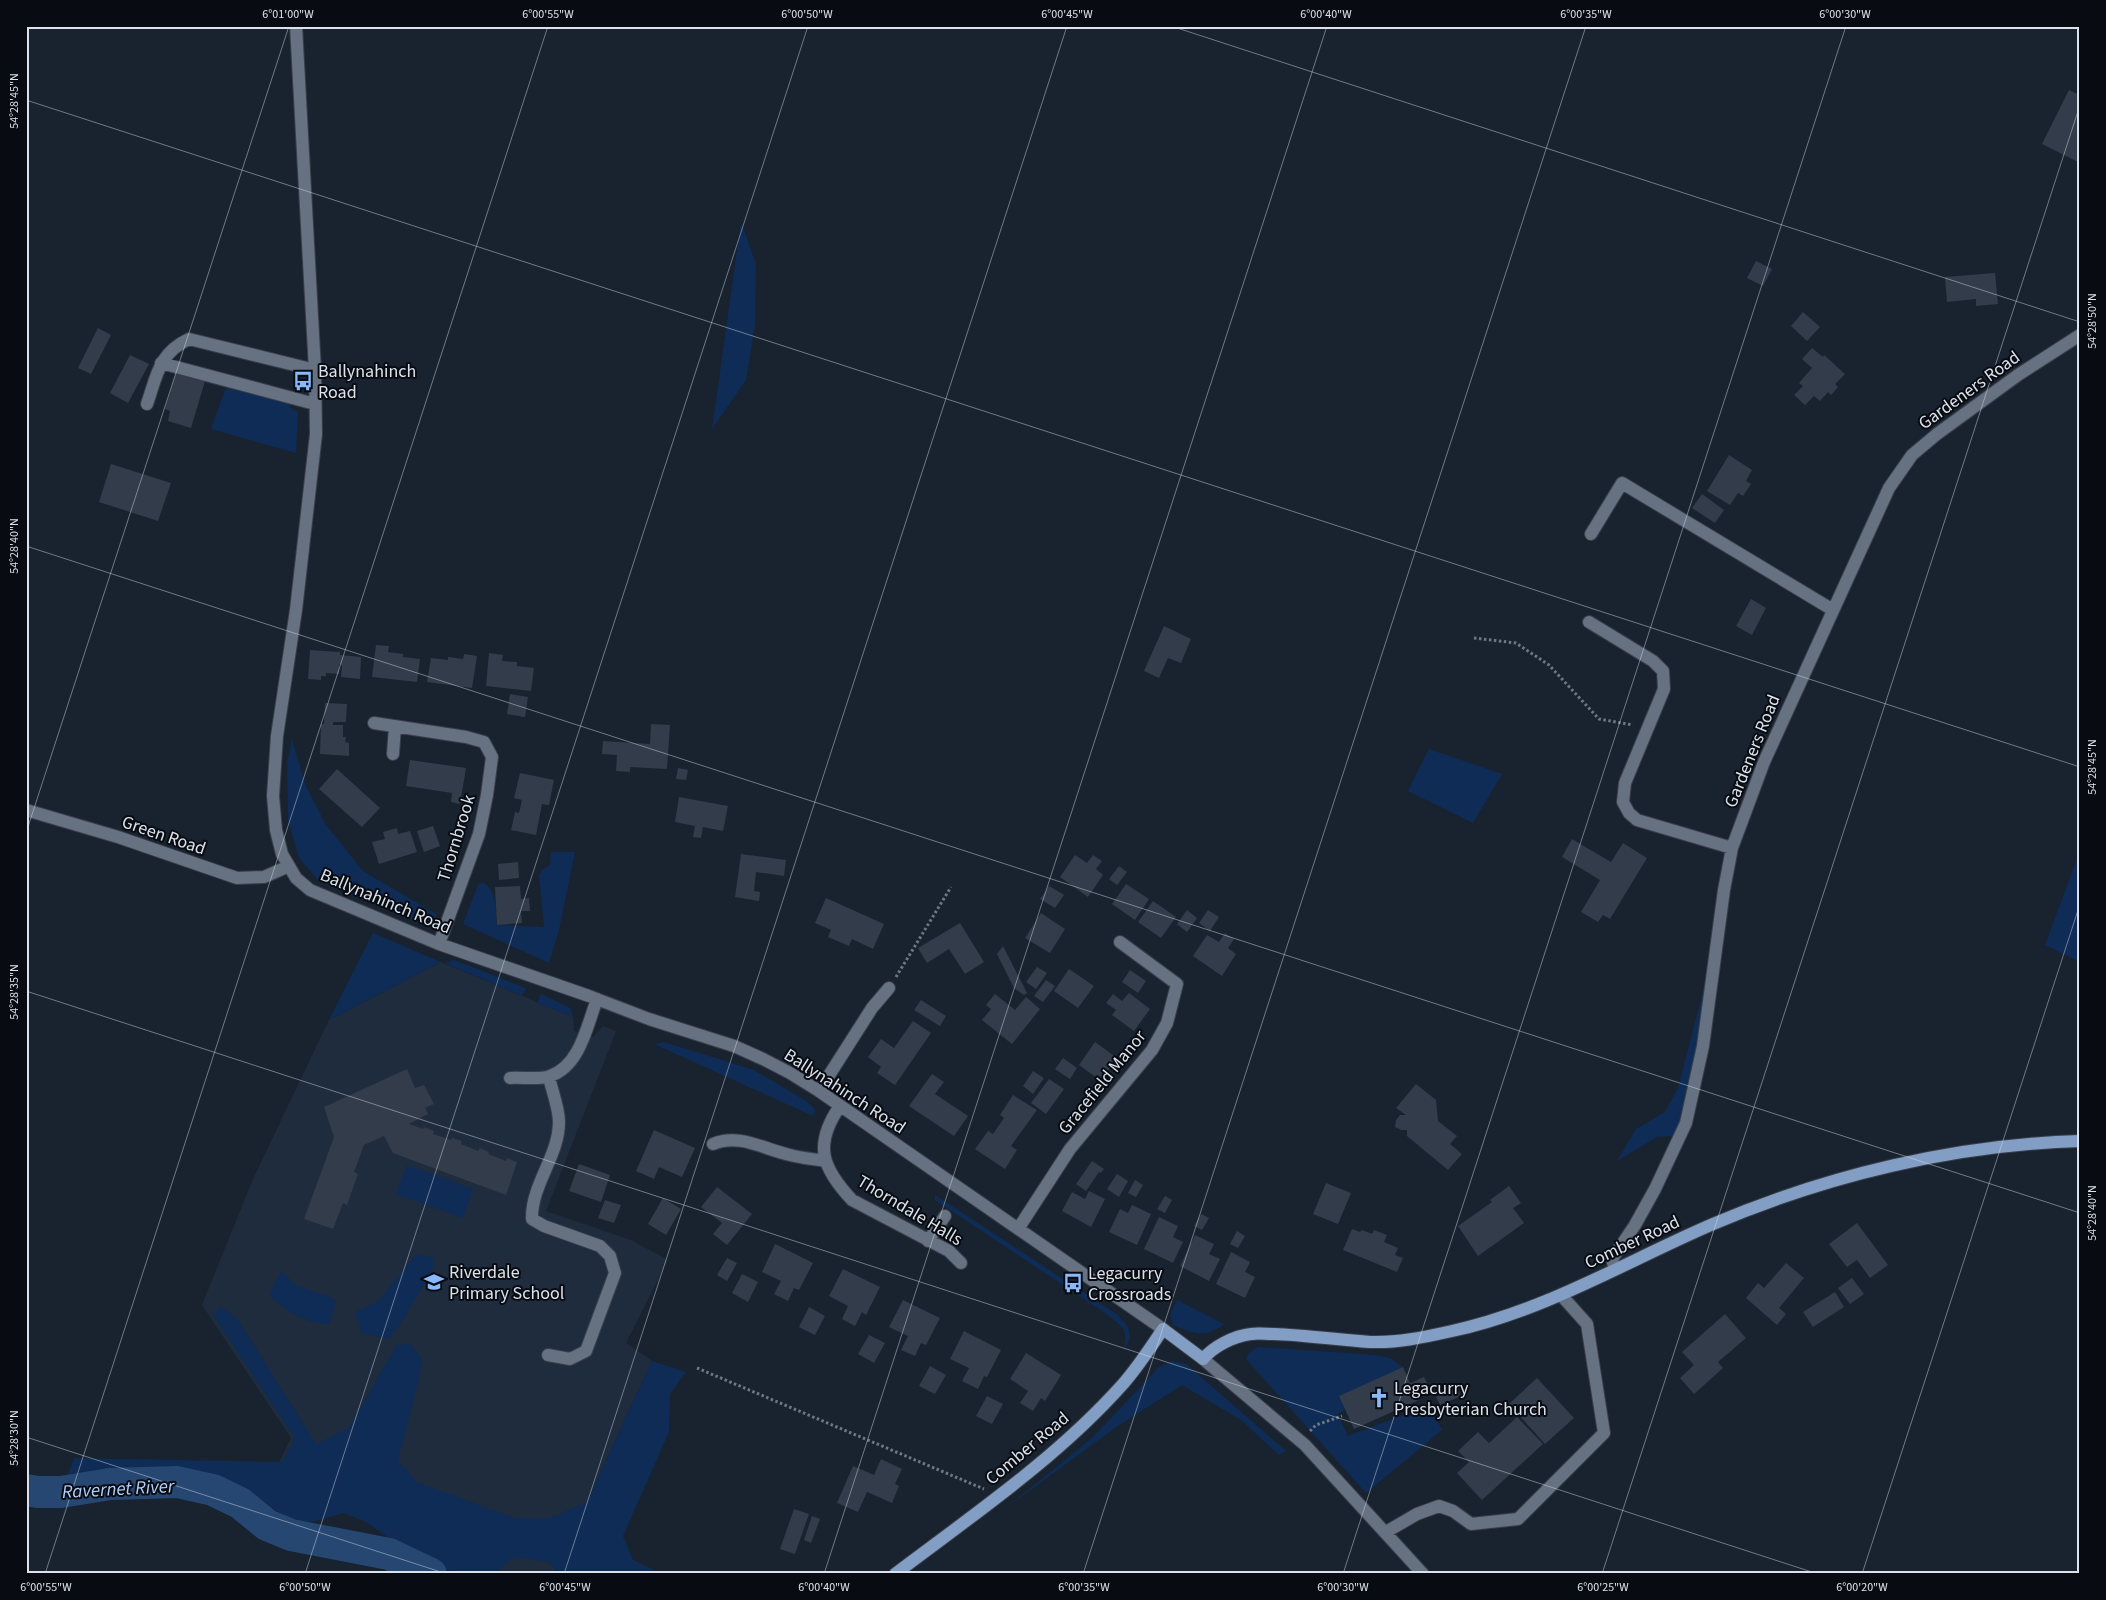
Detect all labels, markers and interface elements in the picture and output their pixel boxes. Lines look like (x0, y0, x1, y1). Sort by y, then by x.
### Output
text: 6°01'00"W (262, 6, 314, 23)
text: 6°00'55"W (522, 6, 574, 23)
text: 6°00'50"W (781, 6, 833, 23)
text: 6°00'45"W (1041, 6, 1093, 23)
text: 6°00'40"W (1300, 6, 1352, 23)
text: 6°00'35"W (1560, 6, 1612, 23)
text: 6°00'30"W (1819, 6, 1871, 23)
text: 54°28'45"N (6, 73, 23, 129)
text: 54°28'50"N (2084, 293, 2101, 349)
street label: Gardeners Road (1913, 345, 2025, 436)
place label: Ballynahinch Road (318, 359, 416, 405)
bus stop icon: Ballynahinch Road (292, 370, 314, 392)
text: 54°28'40"N (6, 518, 23, 574)
street label: Gardeners Road (1718, 691, 1787, 811)
text: 54°28'45"N (2084, 739, 2101, 795)
street label: Thornbrook (431, 792, 482, 885)
street label: Green Road (119, 809, 209, 861)
street label: Ballynahinch Road (316, 863, 455, 940)
text: 54°28'35"N (6, 964, 23, 1020)
street label: Gracefield Manor (1053, 1024, 1153, 1140)
street label: Ballynahinch Road (779, 1043, 910, 1140)
street label: Thorndale Halls (852, 1169, 967, 1252)
text: 54°28'40"N (2084, 1185, 2101, 1241)
street label: Comber Road (1581, 1210, 1684, 1275)
place label: Riverdale Primary School (449, 1260, 564, 1306)
place label: Legacurry Crossroads (1088, 1261, 1171, 1307)
school or university icon: Riverdale Primary School (423, 1271, 445, 1293)
bus stop icon: Legacurry Crossroads (1062, 1272, 1084, 1294)
place label: Legacurry Presbyterian Church (1394, 1376, 1547, 1422)
church icon: Legacurry Presbyterian Church (1368, 1387, 1390, 1409)
street label: Comber Road (980, 1406, 1075, 1491)
text: 54°28'30"N (6, 1410, 23, 1466)
water label: Ravernet River (61, 1473, 176, 1506)
text: 6°00'55"W (20, 1579, 72, 1596)
text: 6°00'50"W (279, 1579, 331, 1596)
text: 6°00'45"W (539, 1579, 591, 1596)
text: 6°00'40"W (798, 1579, 850, 1596)
text: 6°00'35"W (1058, 1579, 1110, 1596)
text: 6°00'30"W (1317, 1579, 1369, 1596)
text: 6°00'25"W (1577, 1579, 1629, 1596)
text: 6°00'20"W (1836, 1579, 1888, 1596)

